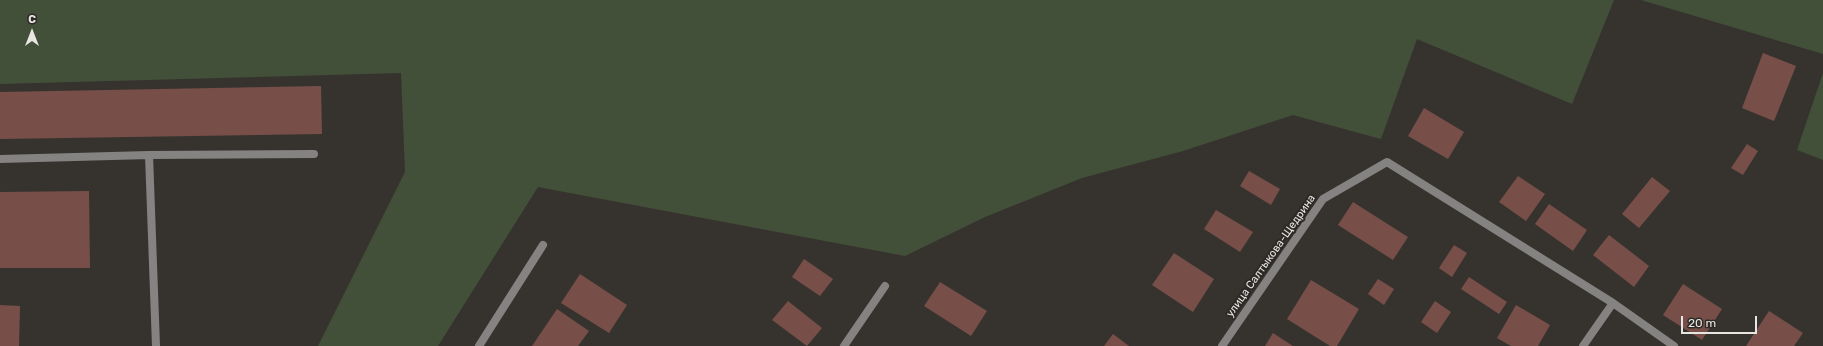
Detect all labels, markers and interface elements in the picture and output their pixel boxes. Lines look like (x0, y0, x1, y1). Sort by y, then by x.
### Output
north arrow (12, 12, 52, 52)
text: С (28, 13, 36, 26)
street label: улица Салтыкова-Щедрина (1224, 192, 1318, 320)
scale bar (1683, 308, 1759, 334)
text: 20 m (1688, 316, 1716, 330)

